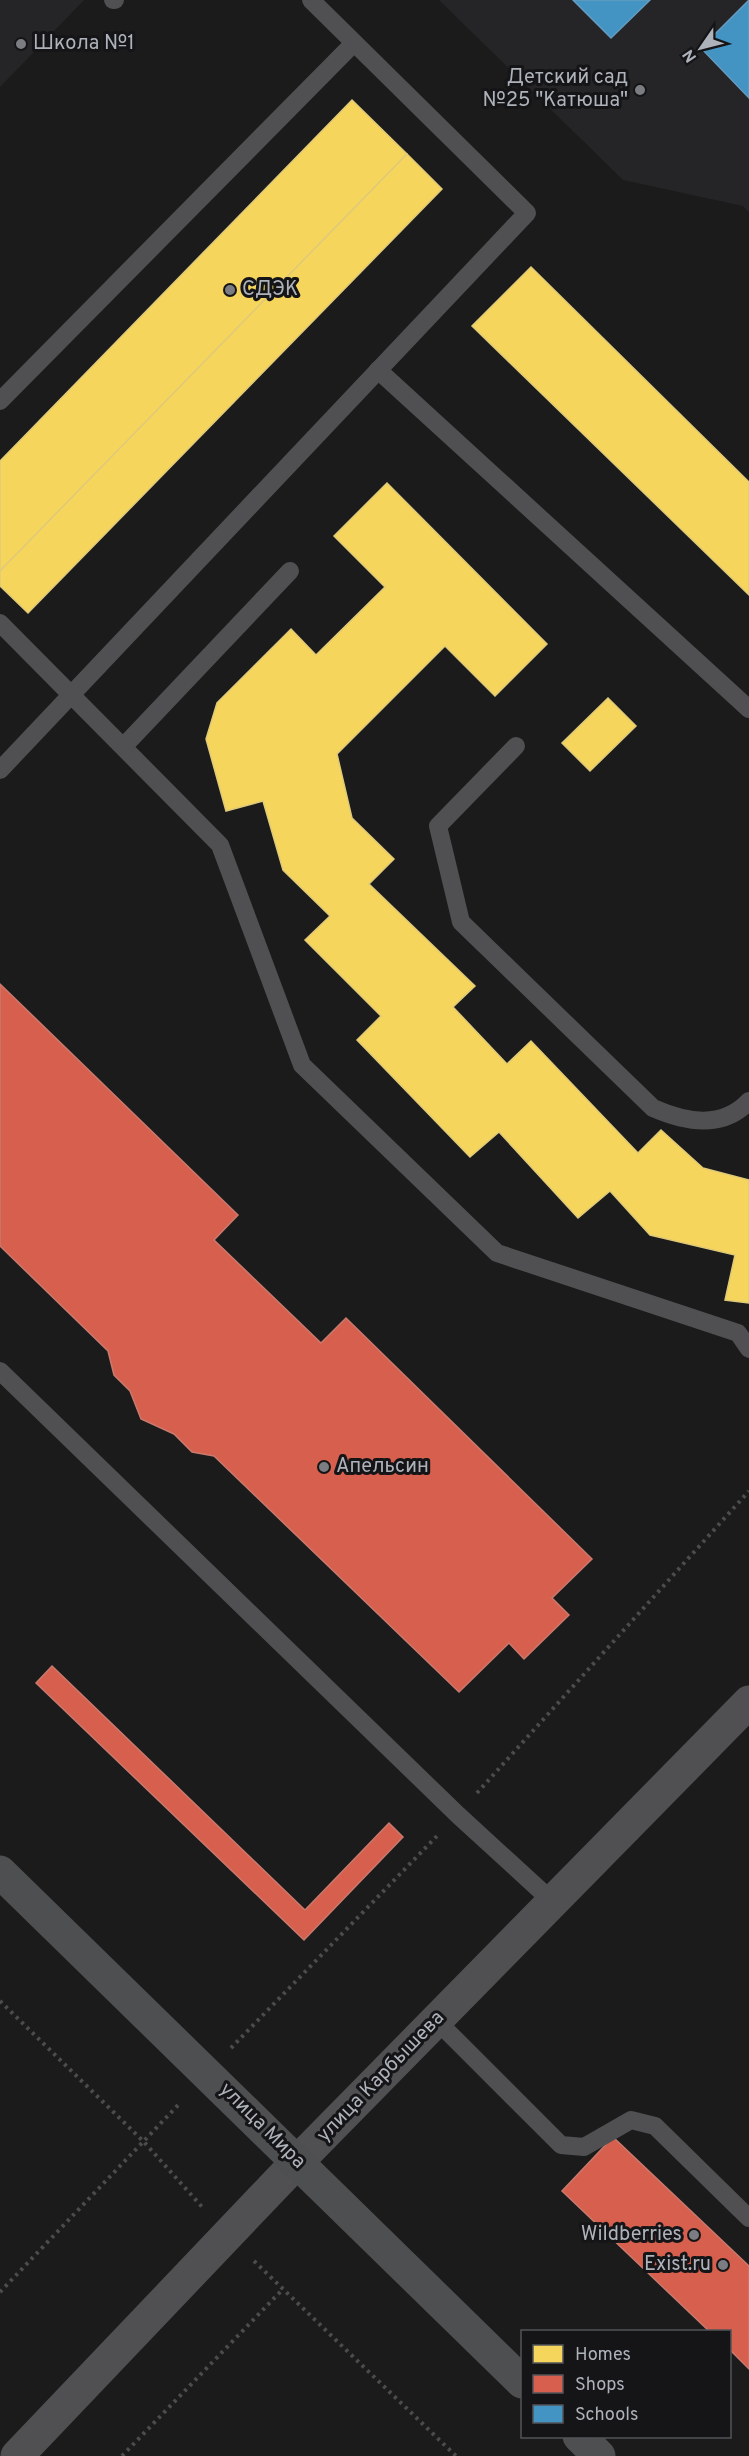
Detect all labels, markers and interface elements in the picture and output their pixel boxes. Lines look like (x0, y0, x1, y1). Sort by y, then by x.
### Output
north arrow (671, 18, 731, 78)
place label: Школа №1 (33, 31, 135, 57)
marker: Школа №1 (14, 37, 28, 51)
text: N (679, 45, 702, 66)
place label: Детский сад №25 "Катюша" (483, 65, 628, 114)
marker: Детский сад №25 "Катюша" (633, 83, 647, 97)
place label: СДЭК (242, 277, 298, 303)
marker: СДЭК (223, 283, 237, 297)
place label: Апельсин (336, 1454, 429, 1480)
marker: Апельсин (317, 1460, 331, 1474)
street label: улица Карбышева (311, 2006, 451, 2148)
street label: улица Мира (213, 2077, 311, 2175)
place label: Wildberries (581, 2222, 682, 2248)
marker: Wildberries (687, 2228, 701, 2242)
place label: Exist.ru (644, 2252, 711, 2278)
marker: Exist.ru (716, 2258, 730, 2272)
legend (521, 2330, 731, 2438)
text: Homes (575, 2344, 631, 2367)
text: Shops (575, 2374, 625, 2397)
text: Schools (575, 2404, 638, 2427)

